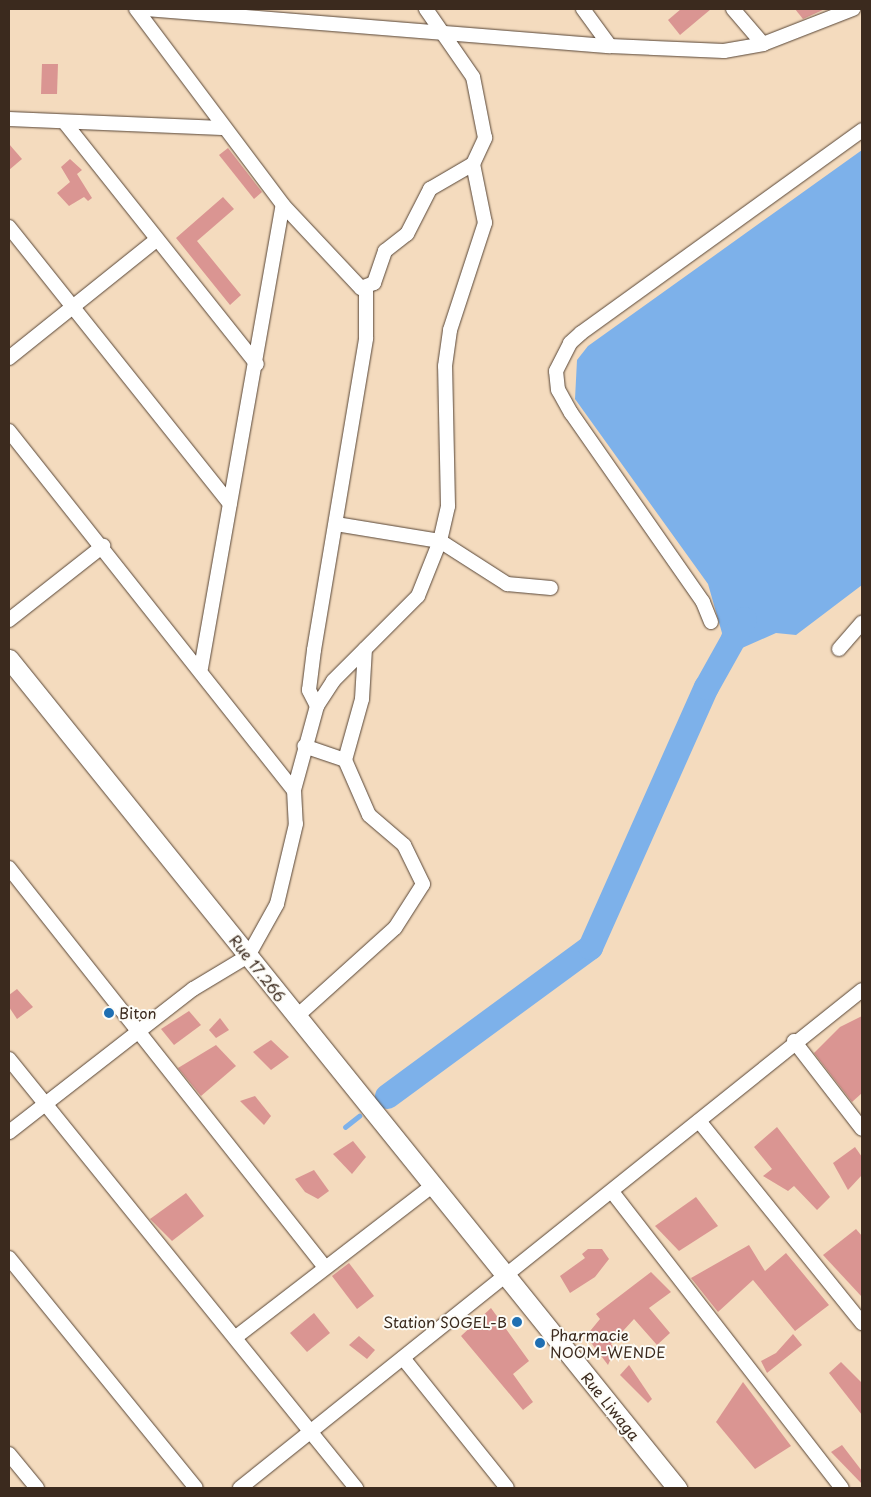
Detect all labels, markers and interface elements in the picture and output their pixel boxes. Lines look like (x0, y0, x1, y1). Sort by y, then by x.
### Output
street label: Rue 17.266 (226, 931, 290, 1005)
place label: Biton (119, 1004, 157, 1022)
marker: Biton (103, 1007, 115, 1019)
place label: Station SOGEL-B (383, 1313, 507, 1331)
marker: Station SOGEL-B (511, 1316, 523, 1328)
place label: Pharmacie NOOM-WENDE (550, 1325, 666, 1360)
marker: Pharmacie NOOM-WENDE (534, 1337, 546, 1349)
street label: Rue Liwaga (578, 1368, 644, 1444)

